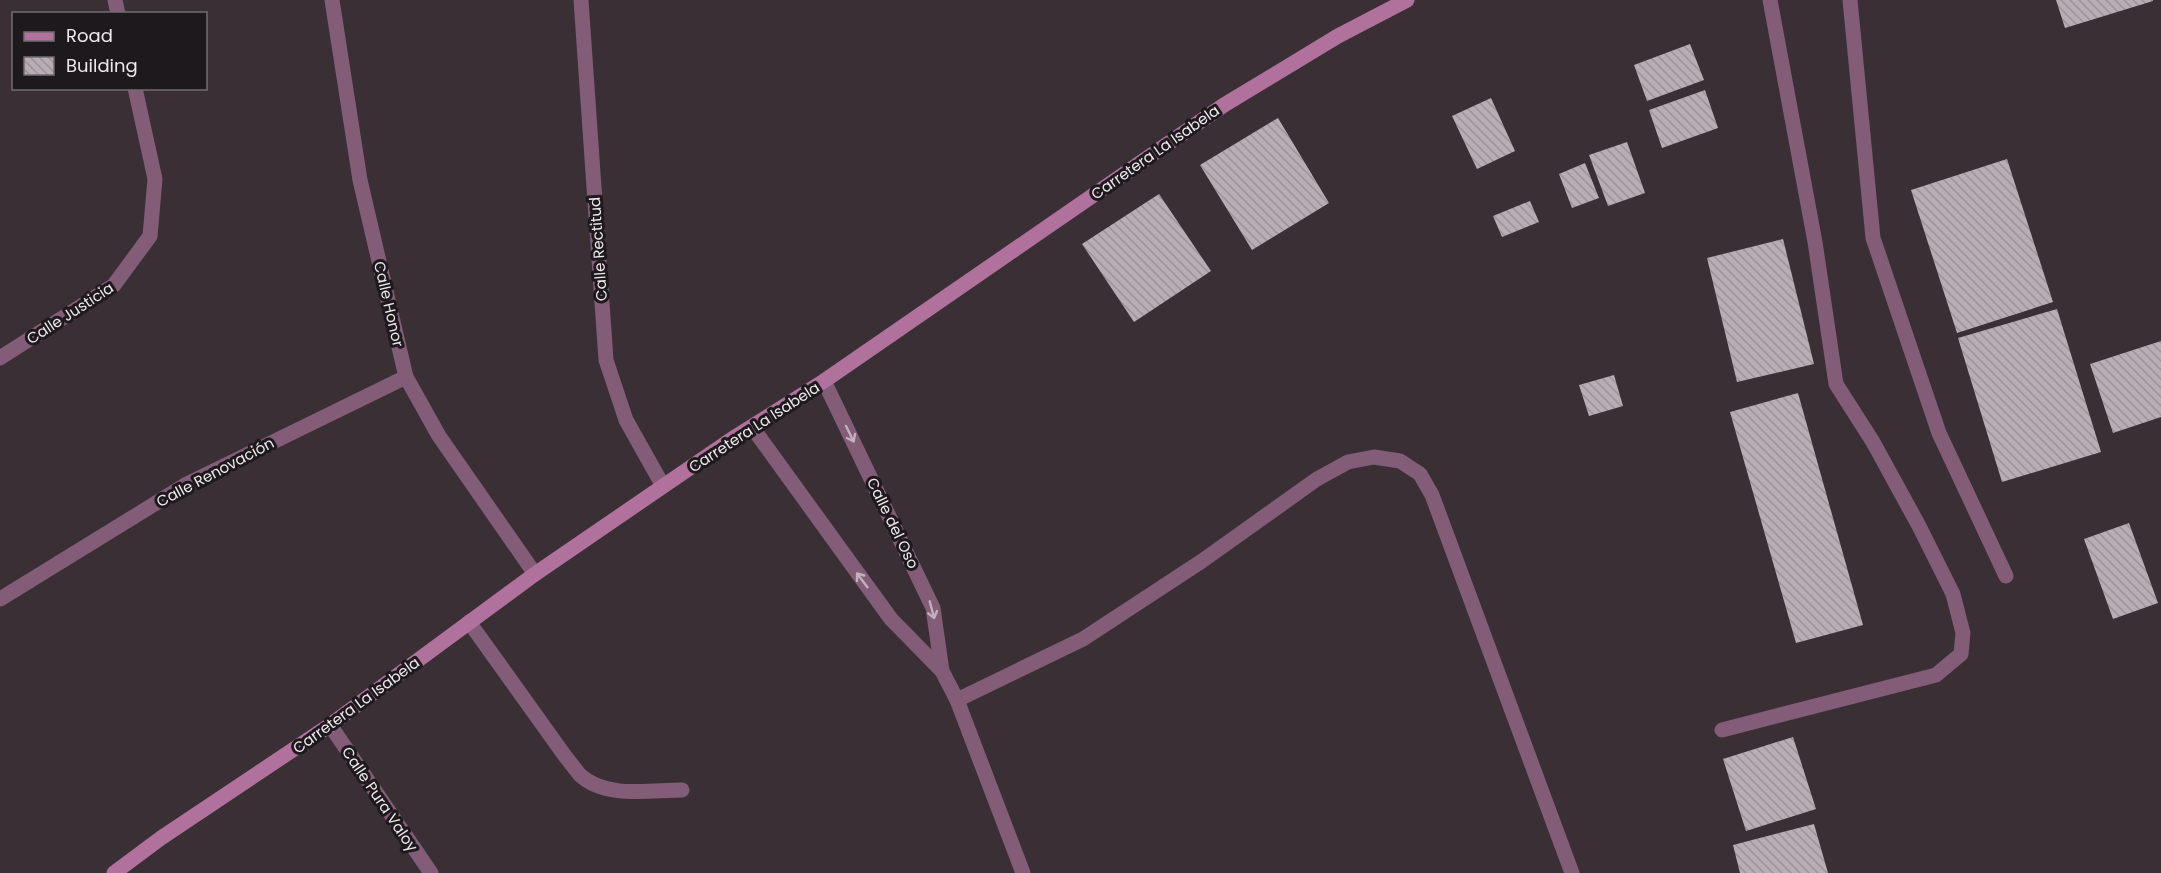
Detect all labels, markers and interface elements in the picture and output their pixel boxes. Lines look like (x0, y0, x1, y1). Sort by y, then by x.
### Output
legend (12, 12, 207, 90)
text: Road (66, 23, 113, 48)
text: Building (66, 53, 138, 78)
street label: Carretera La Isabela (1087, 100, 1223, 204)
street label: Calle Rectitud (584, 196, 612, 302)
street label: Calle Honor (369, 259, 409, 349)
street label: Calle Justicia (22, 277, 118, 349)
street label: Carretera La Isabela (684, 377, 824, 477)
one-way arrow (844, 424, 856, 442)
street label: Calle Renovación (152, 432, 278, 512)
street label: Calle del Oso (862, 474, 924, 572)
one-way arrow (855, 572, 868, 588)
one-way arrow (927, 600, 939, 619)
street label: Carretera La Isabela (288, 652, 424, 758)
street label: Calle Pura Valoy (337, 742, 423, 856)

